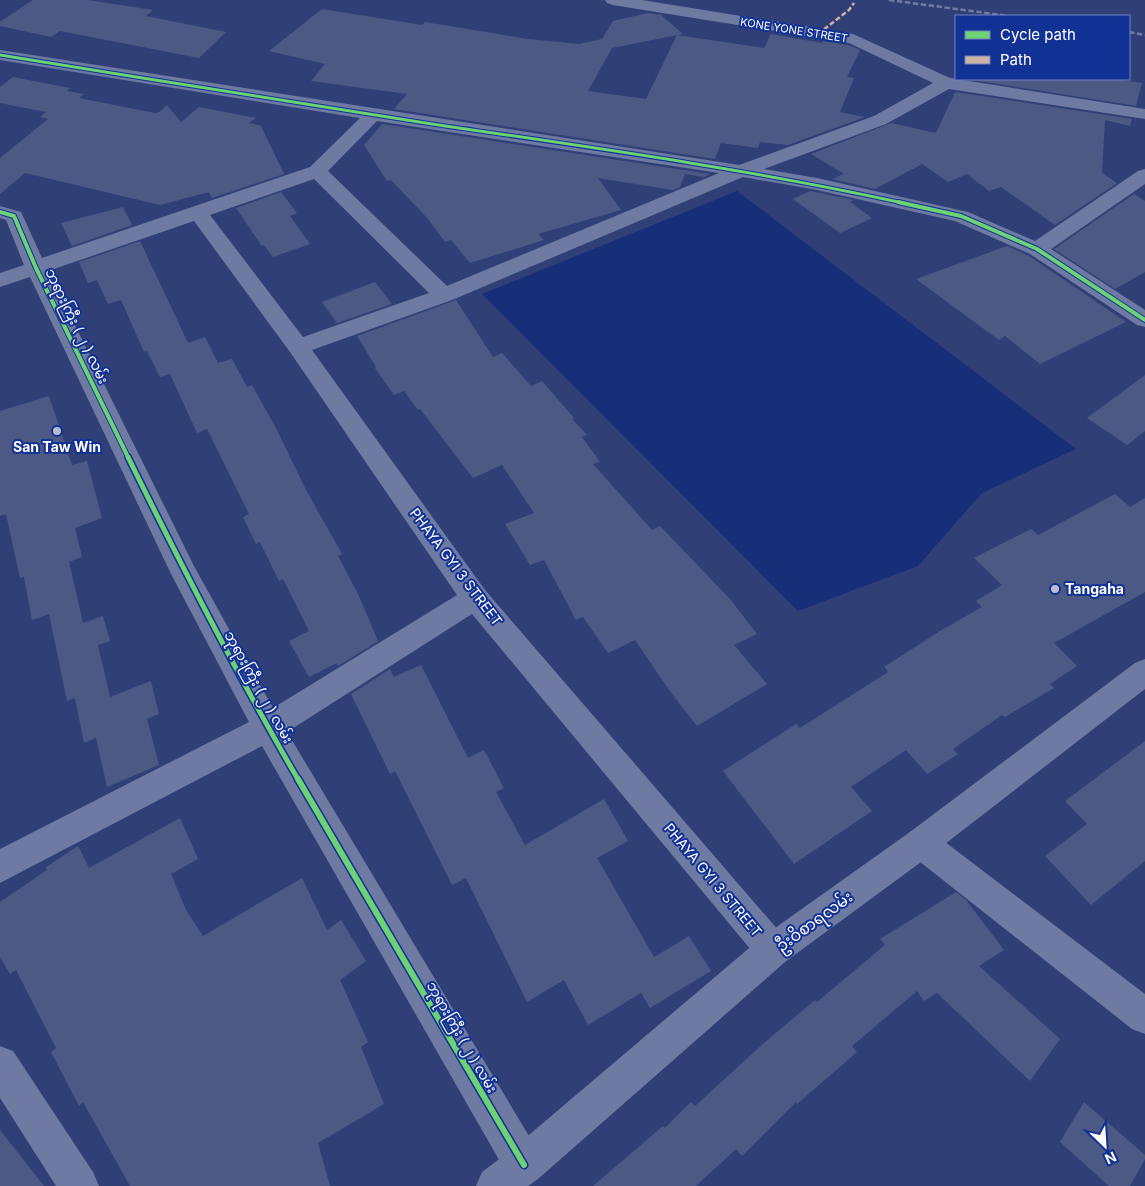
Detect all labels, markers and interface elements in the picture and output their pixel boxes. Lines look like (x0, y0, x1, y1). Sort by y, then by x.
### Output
street label: KONE YONE STREET (739, 15, 849, 45)
legend (955, 15, 1130, 80)
text: Cycle path (1000, 25, 1076, 44)
text: Path (1000, 50, 1032, 69)
street label: ဘုရားကြီး ( ၂ ) လမ်း (39, 265, 114, 388)
marker: San Taw Win (51, 425, 63, 437)
place label: San Taw Win (13, 438, 101, 455)
street label: PHAYA GYI 3 STREET (407, 505, 506, 629)
place label: Tangaha (1065, 580, 1124, 597)
marker: Tangaha (1049, 583, 1061, 595)
street label: ဘုရားကြီး ( ၂ ) လမ်း (218, 627, 298, 748)
street label: PHAYA GYI 3 STREET (661, 819, 766, 940)
street label: ဦးဝိစာရလမ်း (771, 886, 859, 959)
street label: ဘုရားကြီး ( ၂ ) လမ်း (420, 977, 502, 1098)
north arrow (1080, 1121, 1130, 1171)
text: N (1102, 1148, 1119, 1168)

